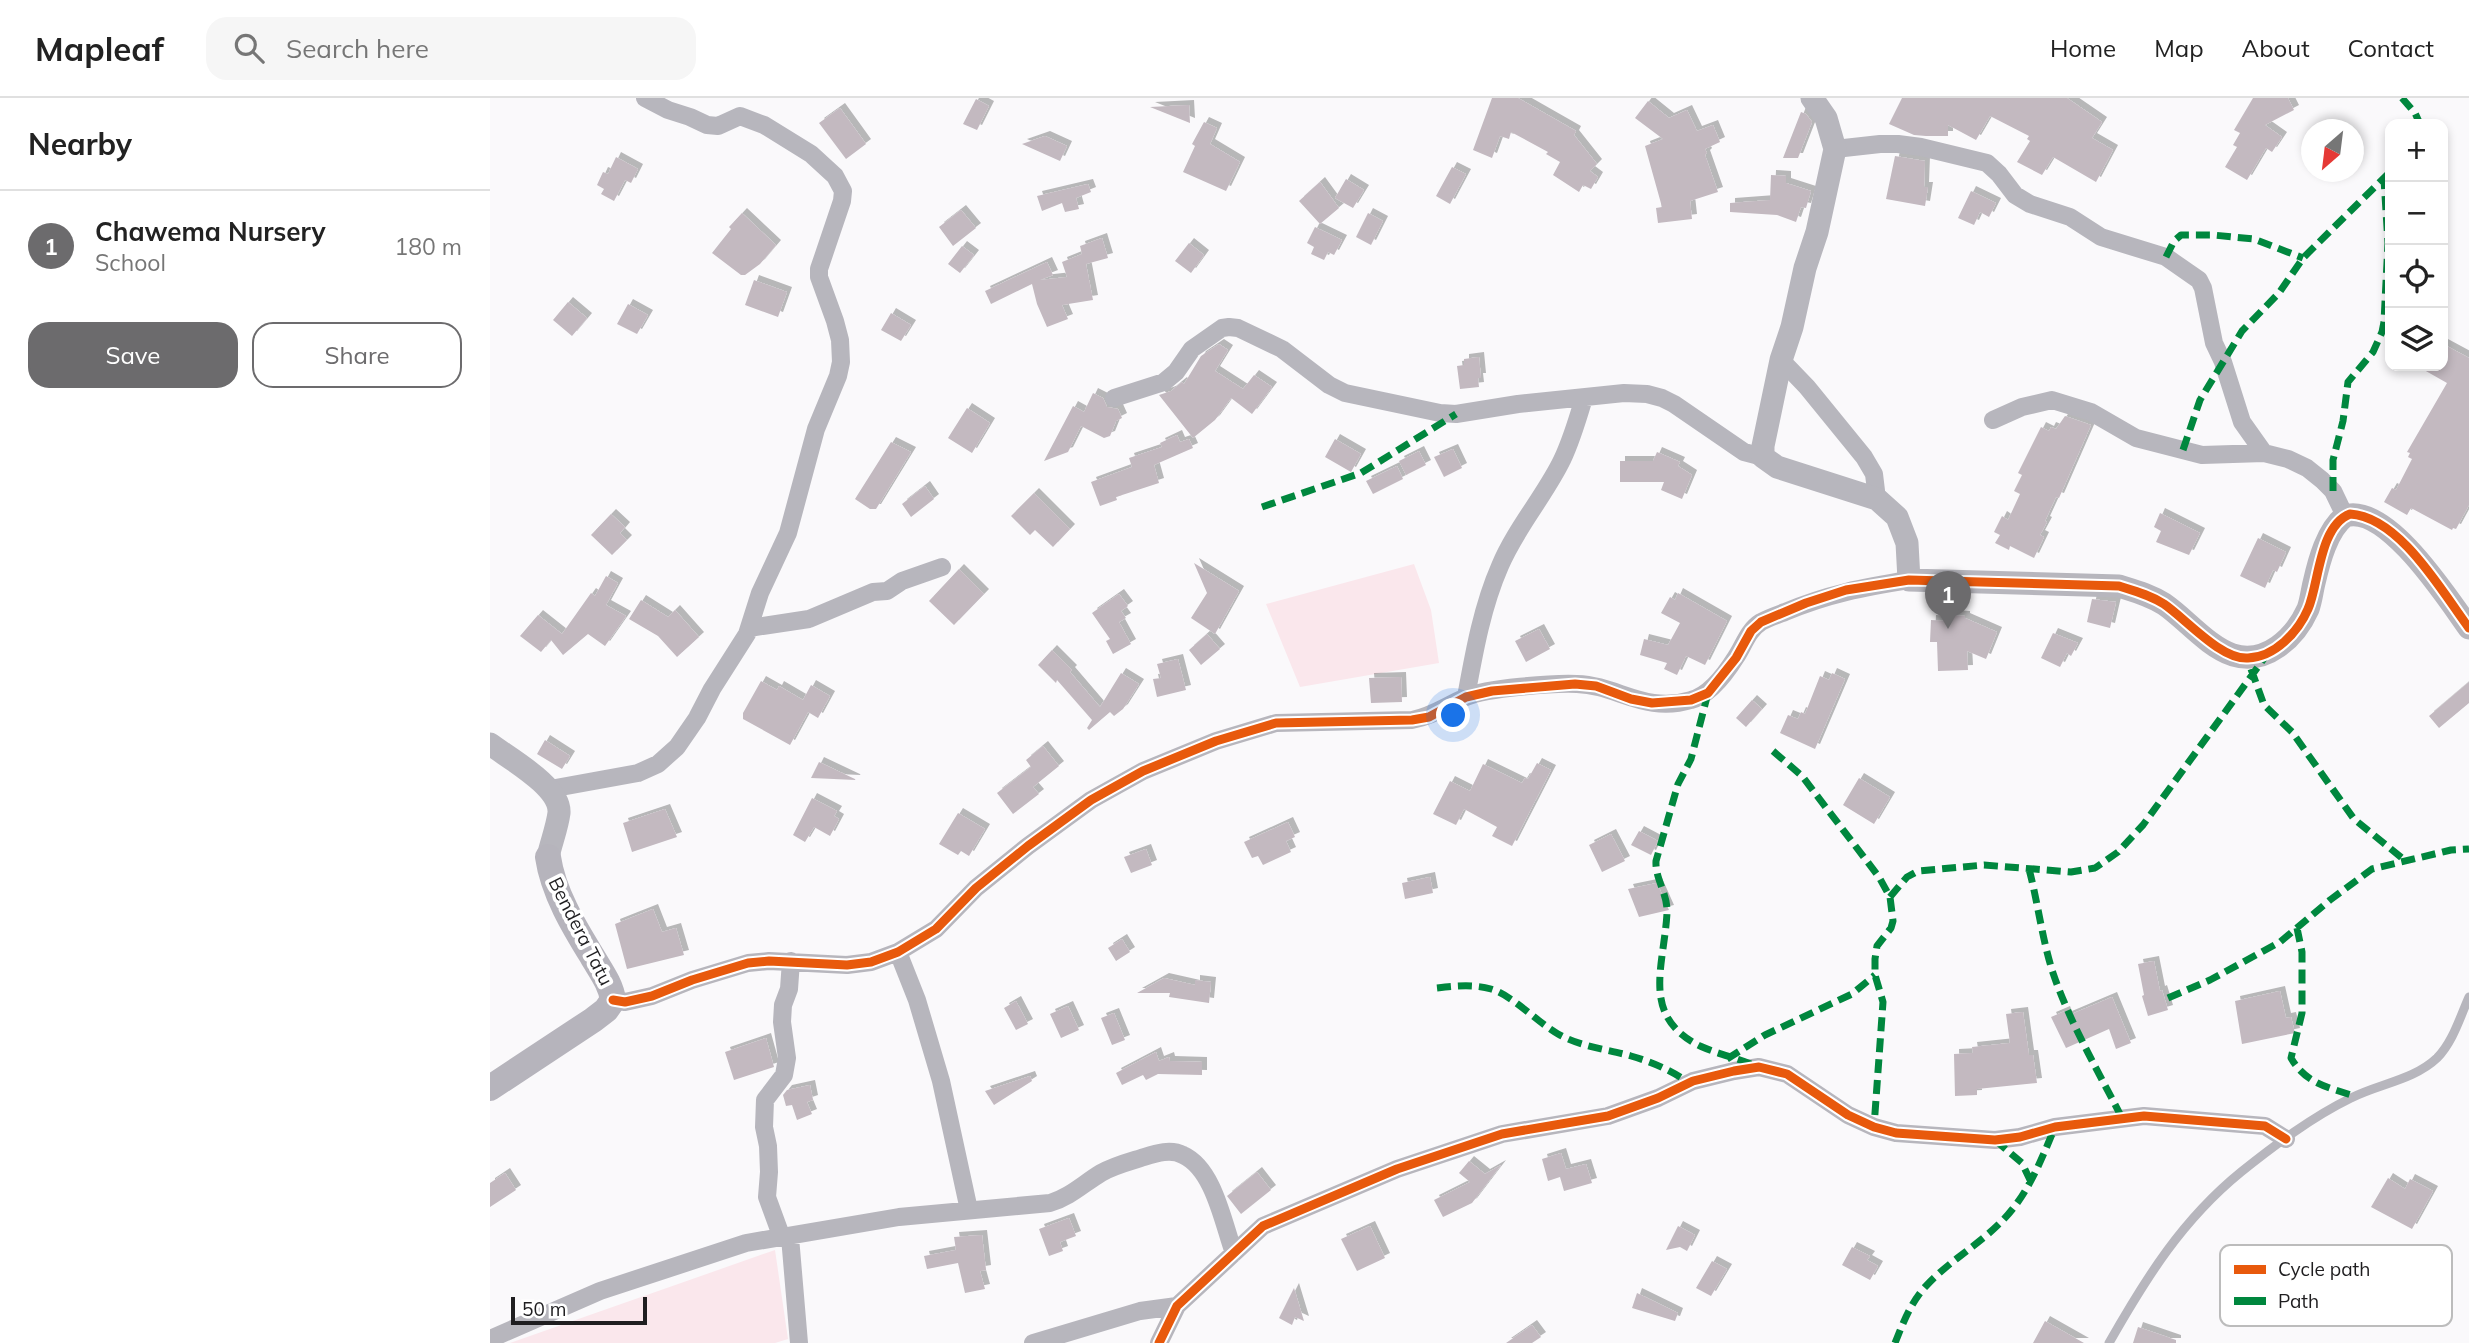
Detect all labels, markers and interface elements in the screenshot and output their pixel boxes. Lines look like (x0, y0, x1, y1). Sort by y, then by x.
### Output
search box (206, 17, 696, 80)
text: Mapleaf (35, 28, 164, 69)
icon: search (230, 29, 268, 67)
text: Search here (286, 32, 429, 65)
text: Home (2050, 33, 2116, 63)
text: Map (2154, 33, 2204, 63)
text: About (2242, 33, 2310, 63)
text: Contact (2348, 33, 2434, 63)
north arrow (2301, 119, 2364, 182)
map controls (2385, 119, 2448, 371)
button: + (2385, 119, 2448, 182)
text: Nearby (28, 125, 132, 163)
button: − (2385, 182, 2448, 245)
text: Chawema Nursery (95, 215, 326, 248)
text: 1 (44, 232, 58, 261)
text: 180 m (394, 232, 462, 261)
button: locate (2385, 245, 2448, 308)
text: School (95, 248, 166, 277)
button: layers (2385, 308, 2448, 371)
button: Save (28, 322, 238, 388)
button: Share (252, 322, 462, 388)
pin: 1 (1925, 571, 1971, 629)
your location (1436, 698, 1470, 732)
street label: Bendera Tatu (543, 873, 619, 989)
legend (2220, 1245, 2452, 1326)
text: Cycle path (2278, 1257, 2370, 1281)
text: Path (2278, 1289, 2319, 1313)
scale bar (511, 1294, 648, 1326)
text: 50 m (522, 1297, 566, 1321)

